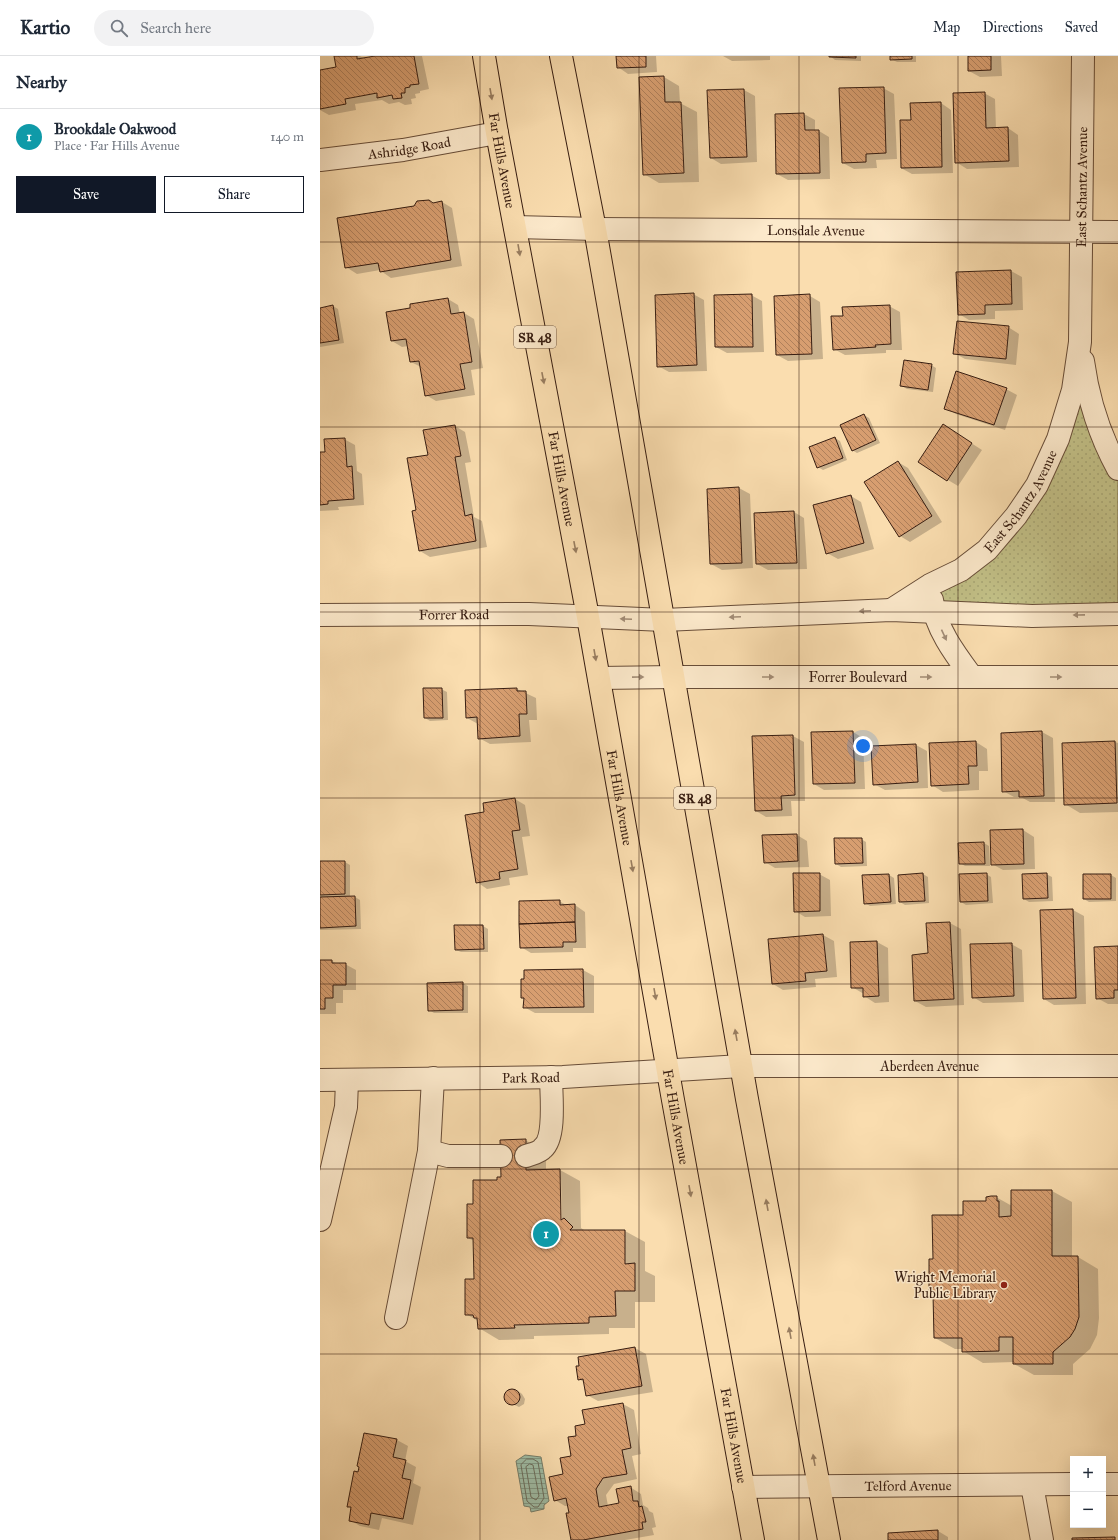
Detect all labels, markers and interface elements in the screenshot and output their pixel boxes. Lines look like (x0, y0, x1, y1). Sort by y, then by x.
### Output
search box (94, 10, 374, 46)
text: Kartio (20, 16, 70, 39)
icon: search (108, 17, 130, 39)
text: Search here (140, 19, 211, 37)
text: Map (933, 19, 960, 36)
text: Directions (982, 19, 1043, 36)
text: Saved (1065, 19, 1098, 36)
text: Nearby (16, 72, 67, 93)
one-way arrow (488, 88, 494, 101)
street label: Far Hills Avenue (485, 111, 519, 210)
text: Brookdale Oakwood (54, 120, 176, 138)
street label: East Schantz Avenue (1073, 126, 1091, 248)
text: 1 (26, 129, 32, 145)
text: 140 m (270, 129, 304, 145)
street label: Ashridge Road (366, 134, 452, 163)
text: Place · Far Hills Avenue (54, 138, 180, 154)
button: Save (16, 176, 156, 213)
button: Share (164, 176, 304, 213)
street label: Lonsdale Avenue (767, 222, 865, 240)
one-way arrow (516, 244, 522, 256)
road number: SR 48 (514, 326, 556, 348)
one-way arrow (540, 372, 546, 384)
street label: Far Hills Avenue (544, 430, 579, 528)
street label: East Schantz Avenue (980, 447, 1061, 557)
one-way arrow (572, 541, 578, 553)
street label: Forrer Road (419, 606, 489, 624)
one-way arrow (859, 608, 871, 615)
one-way arrow (1072, 612, 1085, 618)
one-way arrow (728, 614, 741, 620)
one-way arrow (620, 615, 632, 622)
one-way arrow (941, 629, 947, 641)
one-way arrow (592, 649, 598, 662)
street label: Forrer Boulevard (809, 669, 907, 686)
one-way arrow (632, 674, 645, 680)
one-way arrow (762, 674, 775, 680)
one-way arrow (920, 674, 933, 680)
one-way arrow (1050, 674, 1063, 680)
your location (853, 736, 873, 756)
street label: Far Hills Avenue (603, 749, 636, 847)
road number: SR 48 (674, 787, 716, 809)
one-way arrow (629, 860, 635, 872)
one-way arrow (652, 988, 658, 1000)
one-way arrow (733, 1029, 739, 1042)
street label: Aberdeen Avenue (879, 1058, 979, 1075)
street label: Far Hills Avenue (659, 1068, 693, 1166)
street label: Park Road (502, 1069, 560, 1087)
one-way arrow (687, 1185, 693, 1197)
one-way arrow (764, 1199, 770, 1211)
pin: 1 (533, 1219, 559, 1249)
place label: Wright Memorial Public Library (894, 1269, 996, 1302)
marker: Wright Memorial Public Library (999, 1280, 1009, 1290)
one-way arrow (787, 1326, 793, 1339)
street label: Far Hills Avenue (716, 1386, 751, 1485)
one-way arrow (811, 1454, 817, 1467)
map controls (1070, 1456, 1106, 1528)
button: + (1070, 1456, 1106, 1492)
street label: Telford Avenue (864, 1477, 952, 1495)
button: − (1070, 1492, 1106, 1528)

